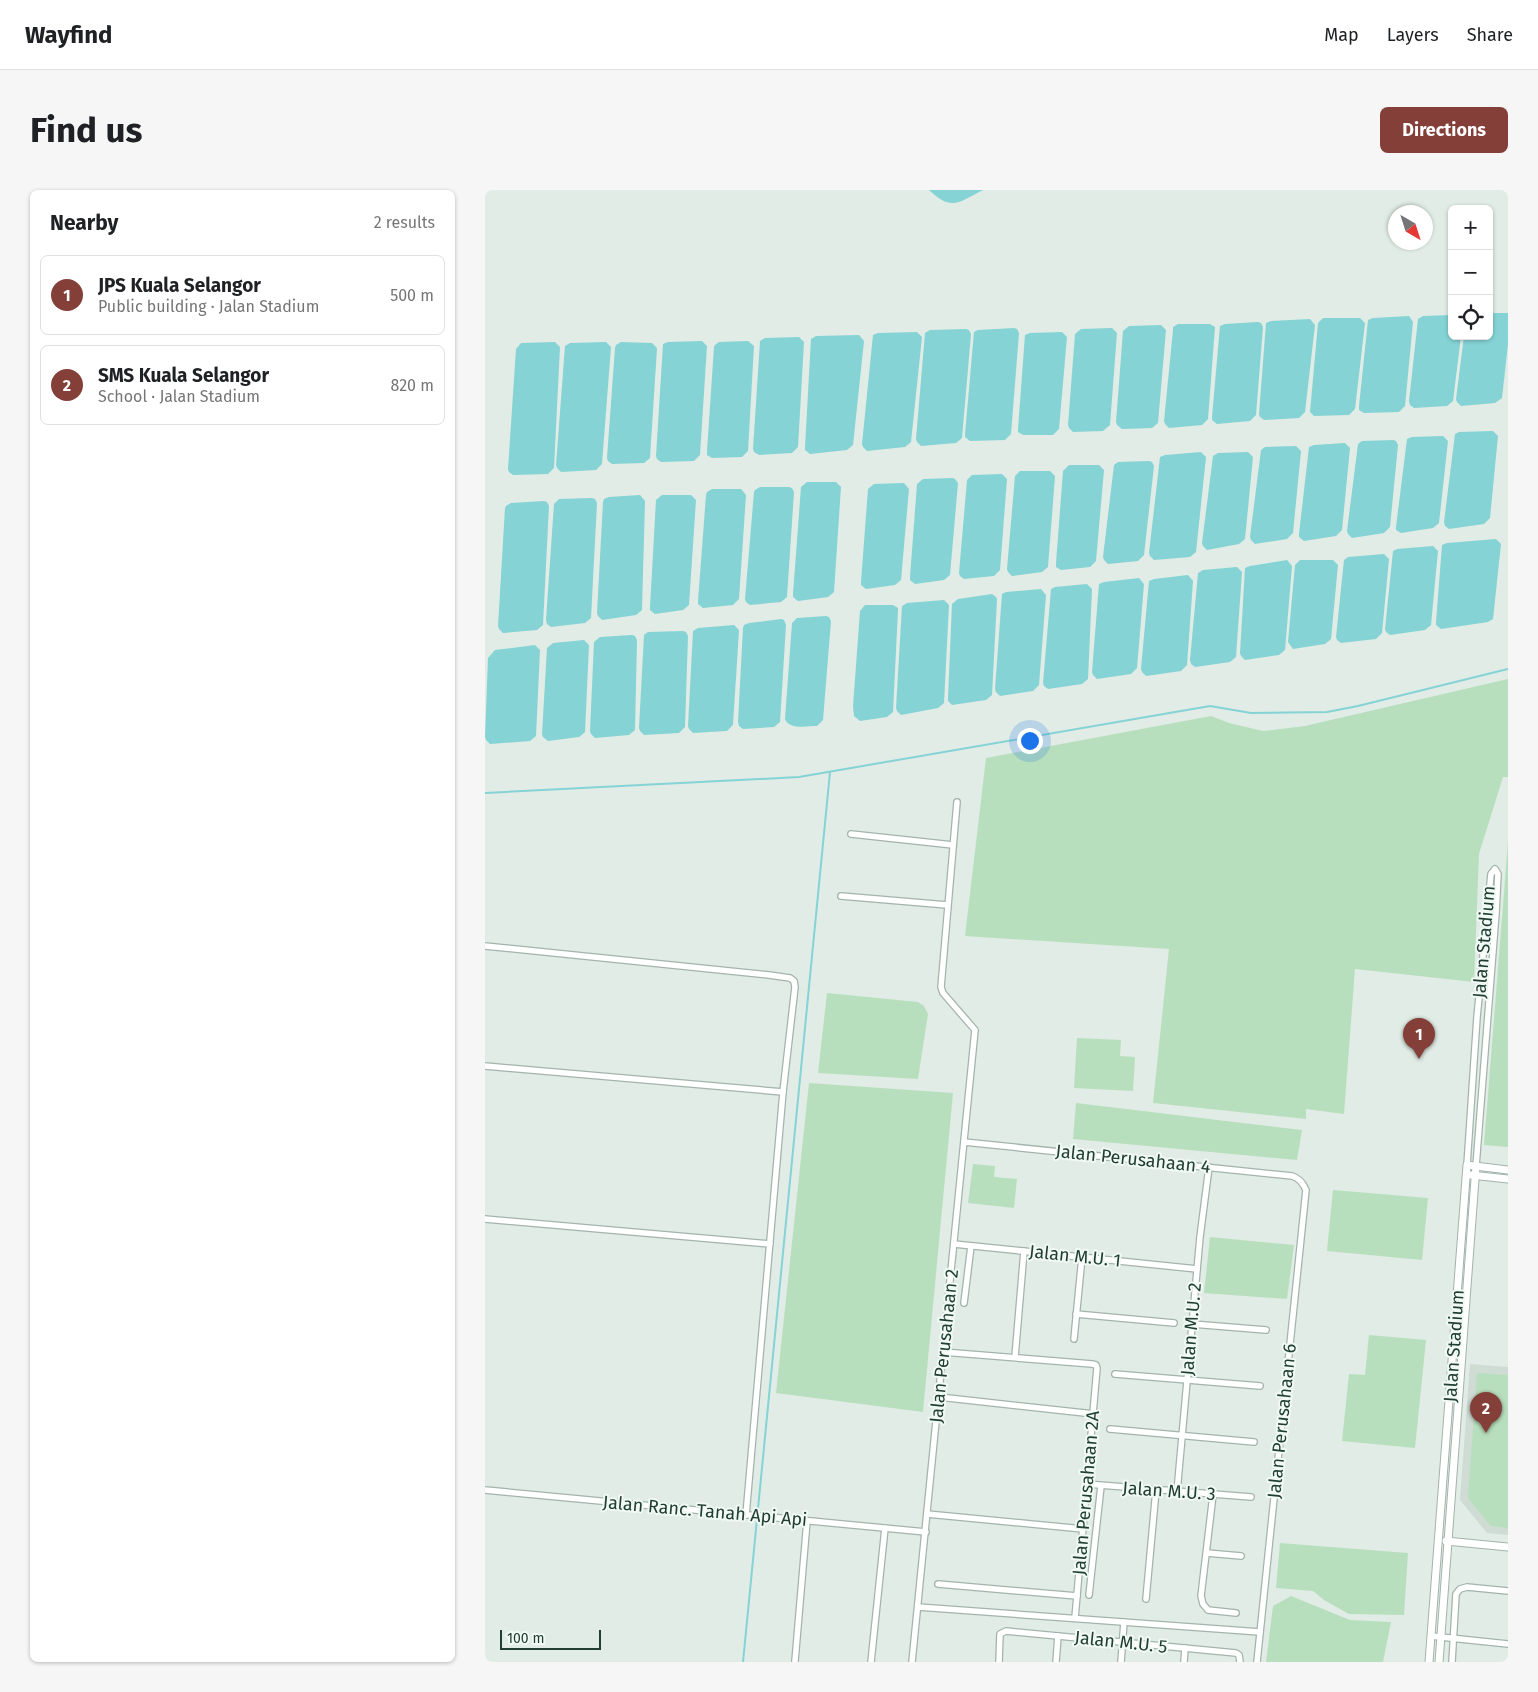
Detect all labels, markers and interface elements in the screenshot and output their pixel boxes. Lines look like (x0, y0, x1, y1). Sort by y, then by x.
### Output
text: Wayfind (25, 21, 112, 49)
text: Map (1324, 24, 1359, 46)
text: Layers (1387, 24, 1439, 46)
text: Share (1467, 24, 1513, 46)
button: Directions (1380, 107, 1508, 153)
text: Find us (30, 109, 142, 151)
north arrow (1388, 205, 1433, 250)
map controls (1448, 205, 1493, 340)
button: + (1448, 205, 1493, 250)
text: Nearby (50, 210, 118, 236)
text: 2 results (374, 213, 435, 232)
button: − (1448, 250, 1493, 295)
text: JPS Kuala Selangor (98, 274, 261, 297)
text: 1 (63, 286, 71, 305)
text: 500 m (390, 286, 434, 305)
button: locate (1448, 295, 1493, 340)
text: Public building · Jalan Stadium (98, 297, 319, 316)
text: SMS Kuala Selangor (98, 364, 269, 387)
text: 2 (63, 376, 71, 395)
text: 820 m (391, 376, 434, 395)
text: School · Jalan Stadium (98, 387, 260, 406)
your location (1017, 728, 1043, 754)
street label: Jalan Stadium (1468, 885, 1500, 999)
pin: 1 (1403, 1018, 1435, 1059)
street label: Jalan Perusahaan 4 (1055, 1140, 1212, 1178)
street label: Jalan M.U. 1 (1028, 1240, 1122, 1272)
street label: Jalan Perusahaan 2 (925, 1268, 963, 1424)
street label: Jalan M.U. 2 (1176, 1281, 1206, 1376)
street label: Jalan Stadium (1439, 1289, 1469, 1403)
street label: Jalan Perusahaan 6 (1263, 1343, 1301, 1499)
pin: 2 (1470, 1392, 1502, 1433)
street label: Jalan Perusahaan 2A (1068, 1409, 1104, 1576)
street label: Jalan M.U. 3 (1122, 1477, 1216, 1505)
street label: Jalan Ranc. Tanah Api Api (602, 1491, 808, 1531)
street label: Jalan M.U. 5 (1073, 1626, 1169, 1658)
scale bar (500, 1627, 601, 1650)
text: 100 m (507, 1630, 544, 1647)

